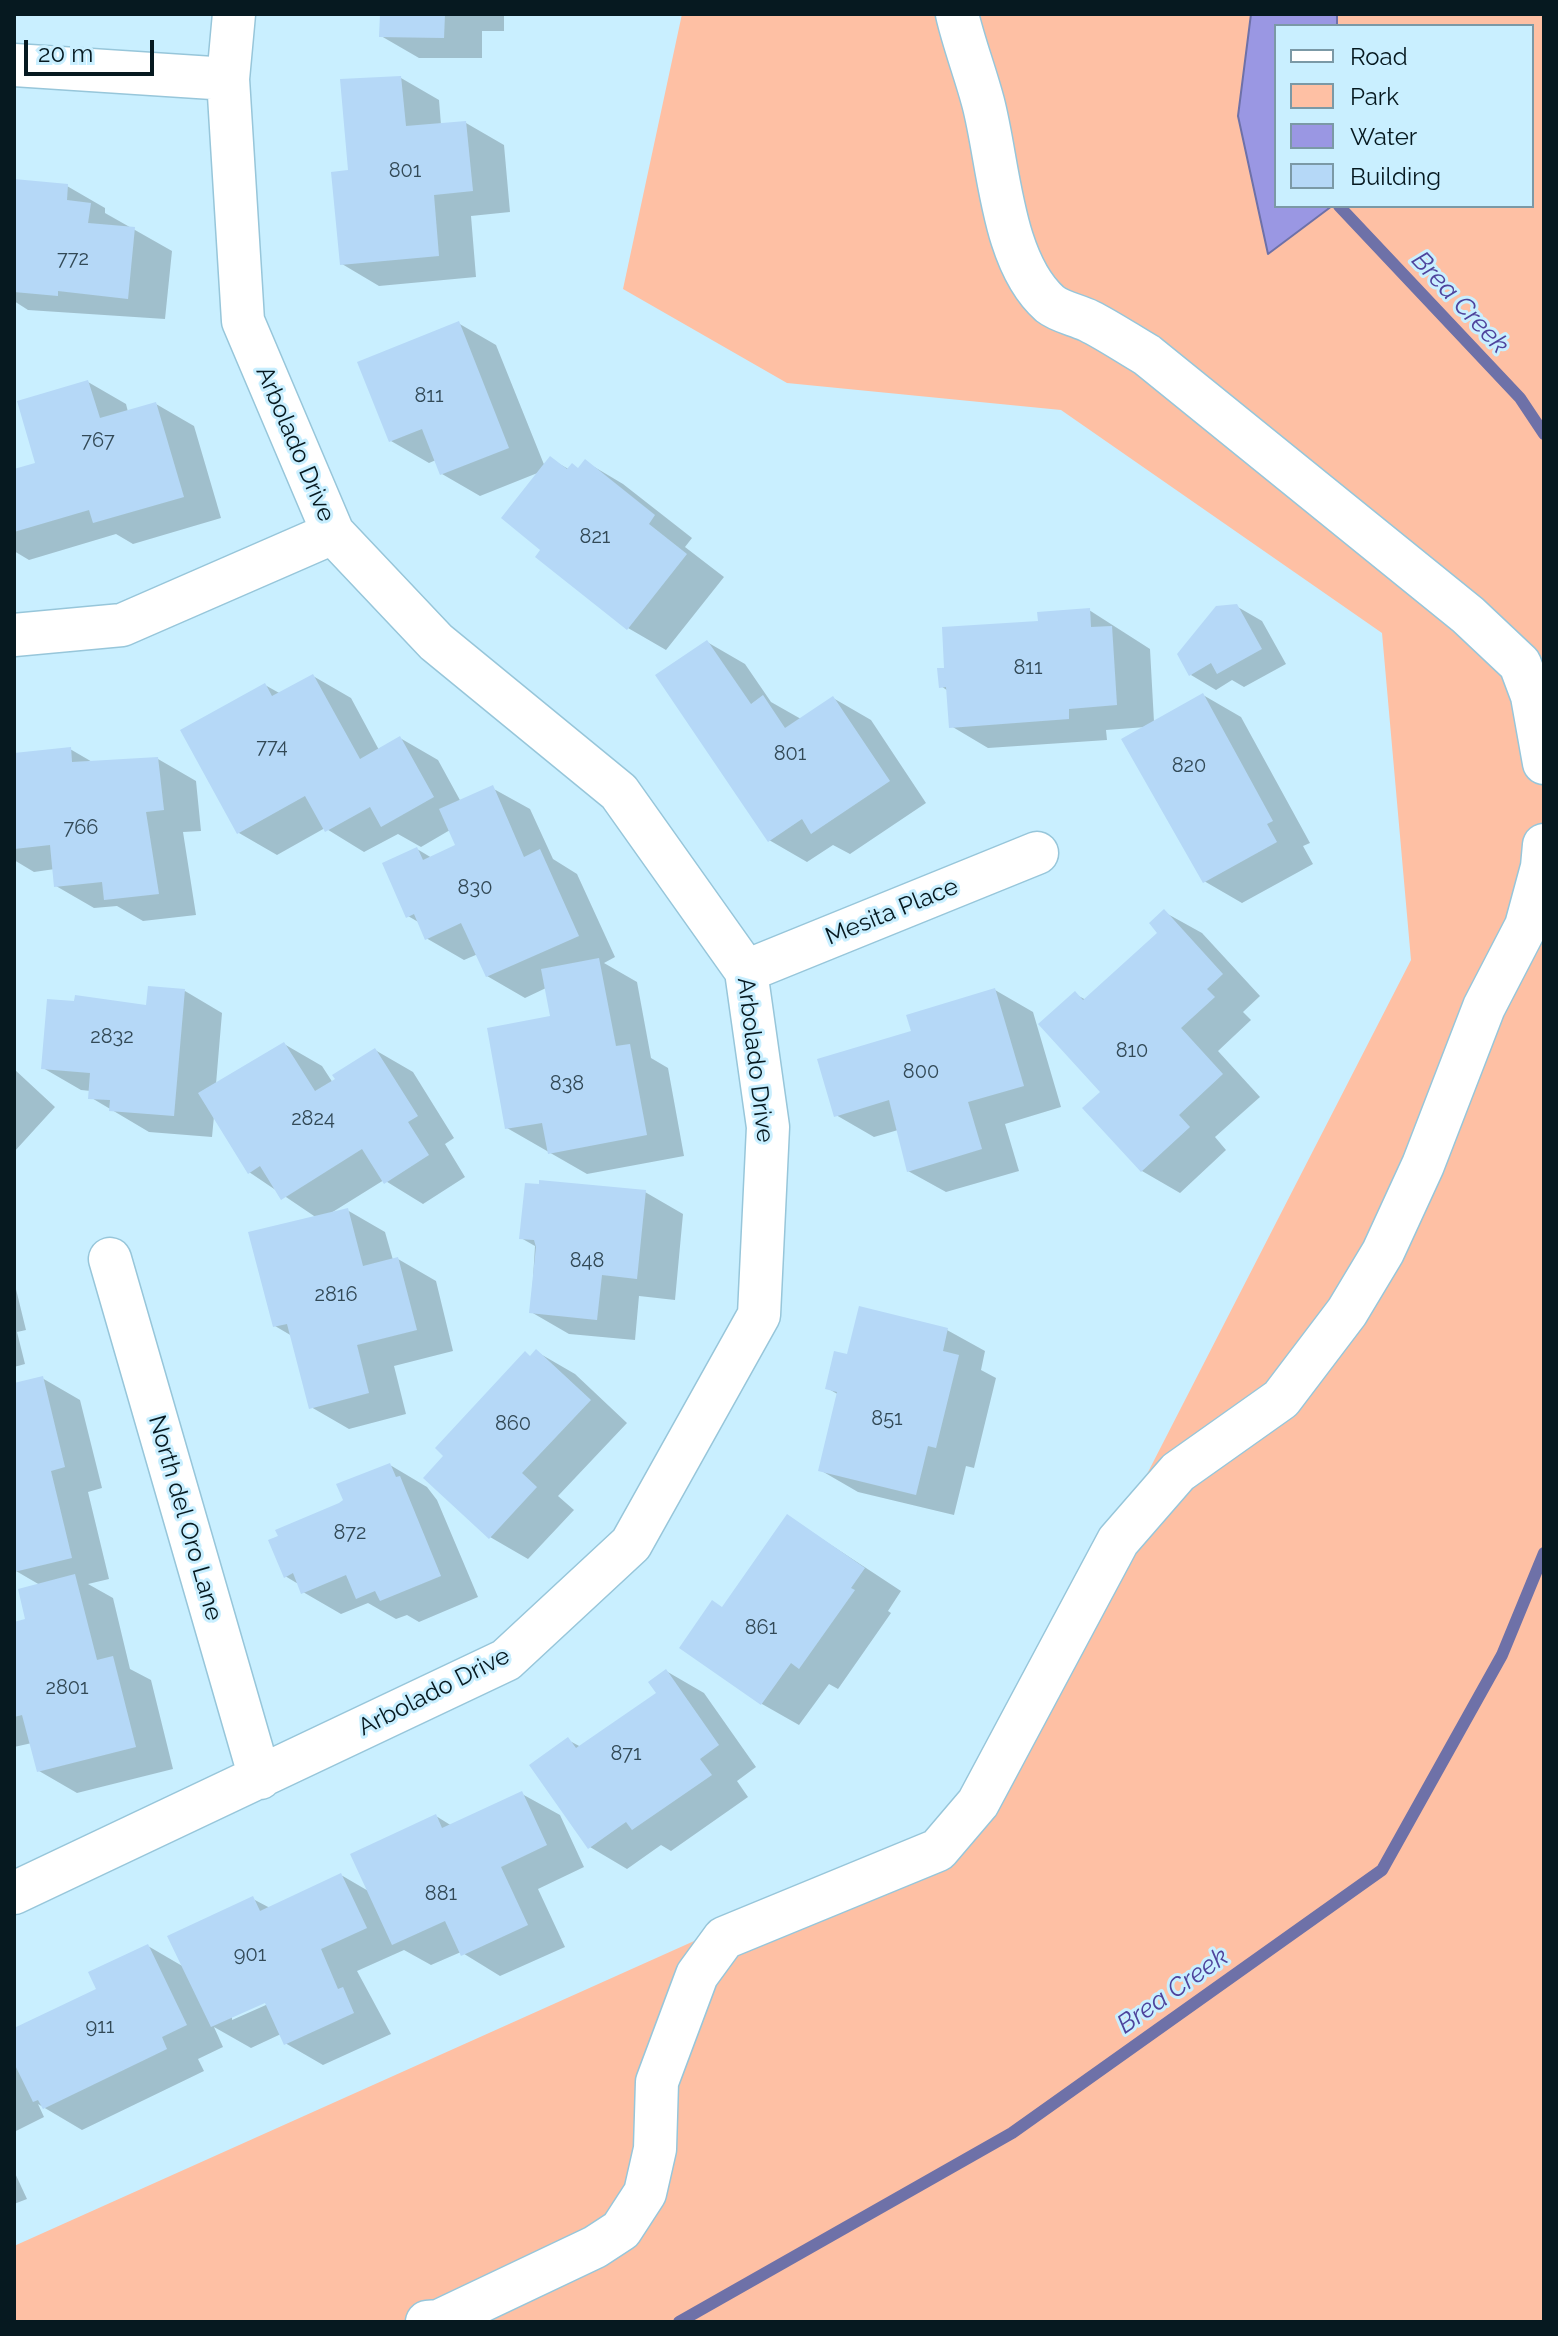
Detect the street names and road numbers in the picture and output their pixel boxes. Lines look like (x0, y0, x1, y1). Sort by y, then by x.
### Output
street label: Arbolado Drive (249, 362, 341, 526)
street label: Mesita Place (821, 872, 963, 952)
street label: Arbolado Drive (731, 976, 779, 1144)
street label: North del Oro Lane (142, 1412, 228, 1624)
street label: Arbolado Drive (354, 1642, 514, 1742)

